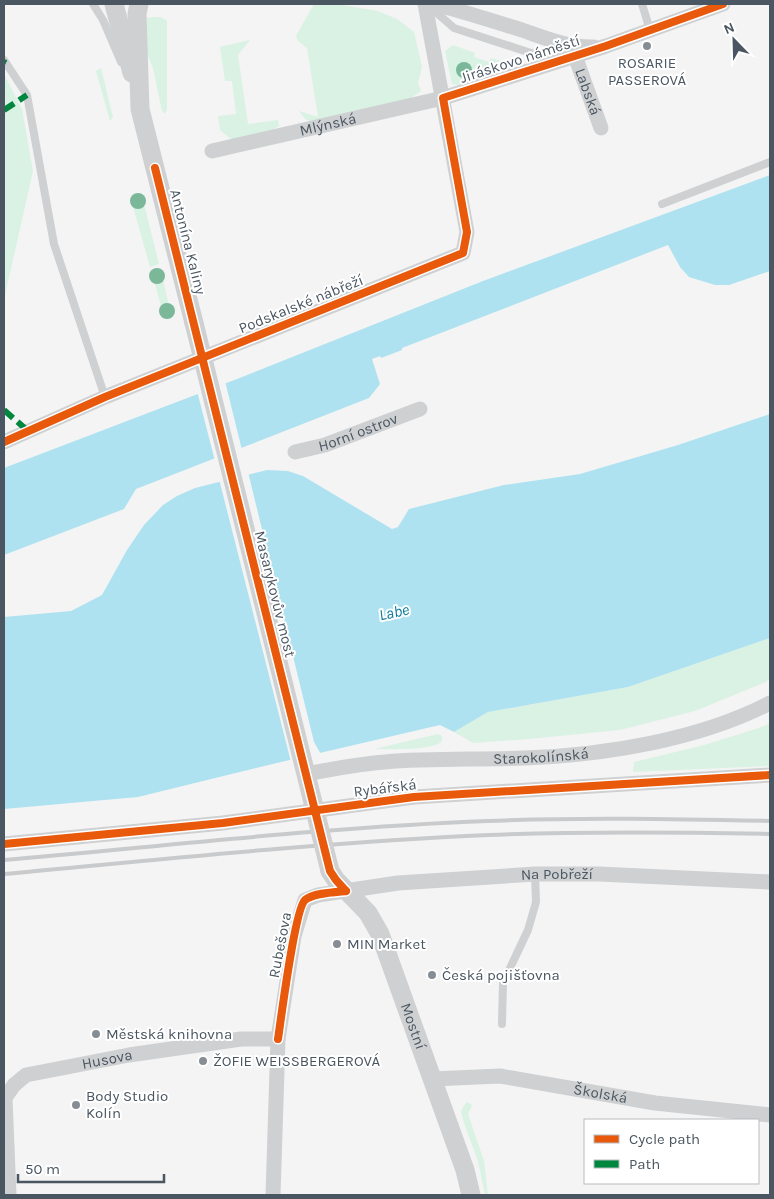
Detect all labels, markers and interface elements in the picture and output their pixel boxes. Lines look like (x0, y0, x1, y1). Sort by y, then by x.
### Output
north arrow (709, 15, 759, 65)
text: N (721, 19, 737, 38)
street label: Jiráskovo náměstí (458, 31, 583, 87)
marker: ROSARIE PASSEROVÁ (641, 40, 653, 52)
place label: ROSARIE PASSEROVÁ (608, 54, 686, 89)
street label: Labská (571, 66, 605, 118)
street label: Mlýnská (298, 109, 358, 140)
street label: Antonína Kaliny (166, 187, 210, 297)
street label: Podskalské nábřeží (236, 271, 366, 337)
street label: Horní ostrov (316, 409, 401, 455)
street label: Masarykovův most (251, 529, 299, 659)
water label: Labe (377, 599, 412, 624)
street label: Starokolínská (493, 744, 590, 768)
street label: Rybářská (352, 775, 418, 801)
street label: Na Pobřeží (520, 865, 594, 884)
street label: Rubešova (265, 911, 295, 979)
place label: MIN Market (347, 935, 426, 953)
marker: MIN Market (331, 938, 343, 950)
place label: Česká pojišťovna (442, 966, 560, 984)
marker: Česká pojišťovna (426, 969, 438, 981)
street label: Mostní (397, 1001, 430, 1052)
place label: Městská knihovna (106, 1025, 232, 1043)
marker: Městská knihovna (90, 1028, 102, 1040)
street label: Husova (80, 1046, 134, 1073)
place label: ŽOFIE WEISSBERGEROVÁ (213, 1052, 381, 1070)
marker: ŽOFIE WEISSBERGEROVÁ (197, 1055, 209, 1067)
street label: Školská (572, 1080, 629, 1107)
place label: Body Studio Kolín (86, 1087, 168, 1122)
marker: Body Studio Kolín (70, 1099, 82, 1111)
legend (584, 1119, 759, 1184)
text: Cycle path (629, 1130, 700, 1148)
scale bar (18, 1152, 164, 1184)
text: Path (629, 1155, 660, 1173)
text: 50 m (25, 1160, 60, 1178)

